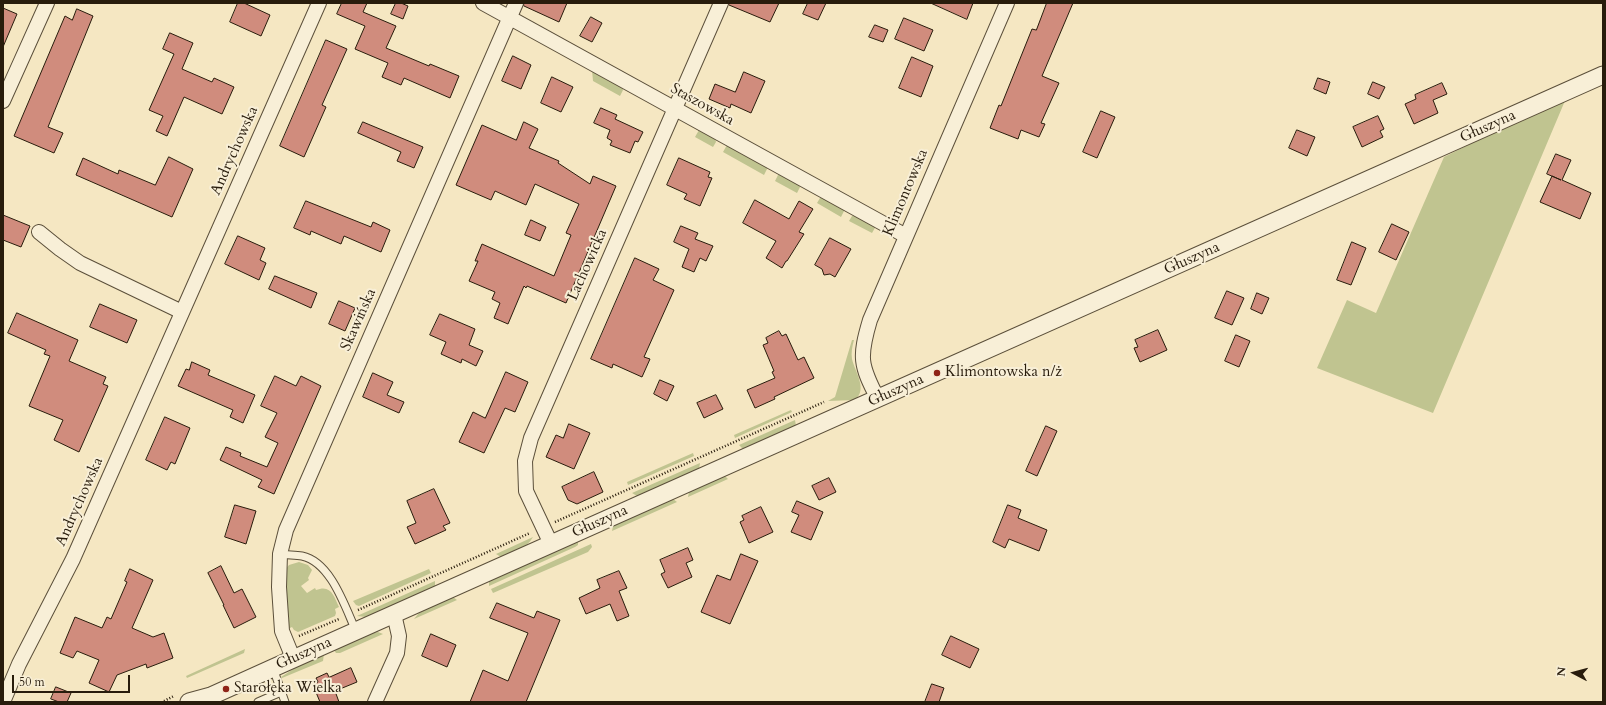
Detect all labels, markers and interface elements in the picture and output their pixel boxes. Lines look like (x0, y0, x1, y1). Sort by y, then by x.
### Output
street label: Staszowska (667, 80, 737, 130)
street label: Andrychowska (207, 104, 263, 198)
street label: Głuszyna (1457, 107, 1519, 147)
street label: Klimontowska (880, 147, 932, 239)
street label: Lachowicka (564, 226, 612, 304)
street label: Głuszyna (1161, 239, 1223, 279)
street label: Skawińska (337, 286, 381, 354)
place label: Klimontowska n/ż (945, 364, 1062, 382)
marker: Klimontowska n/ż (932, 368, 942, 378)
street label: Głuszyna (865, 371, 927, 411)
street label: Andrychowska (52, 455, 108, 549)
street label: Głuszyna (569, 502, 631, 542)
street label: Głuszyna (273, 634, 335, 674)
north arrow (1554, 653, 1594, 693)
text: N (1554, 666, 1570, 677)
scale bar (14, 667, 132, 693)
text: 50 m (19, 674, 45, 690)
place label: Starołęka Wielka (234, 680, 342, 698)
marker: Starołęka Wielka (221, 684, 231, 694)

